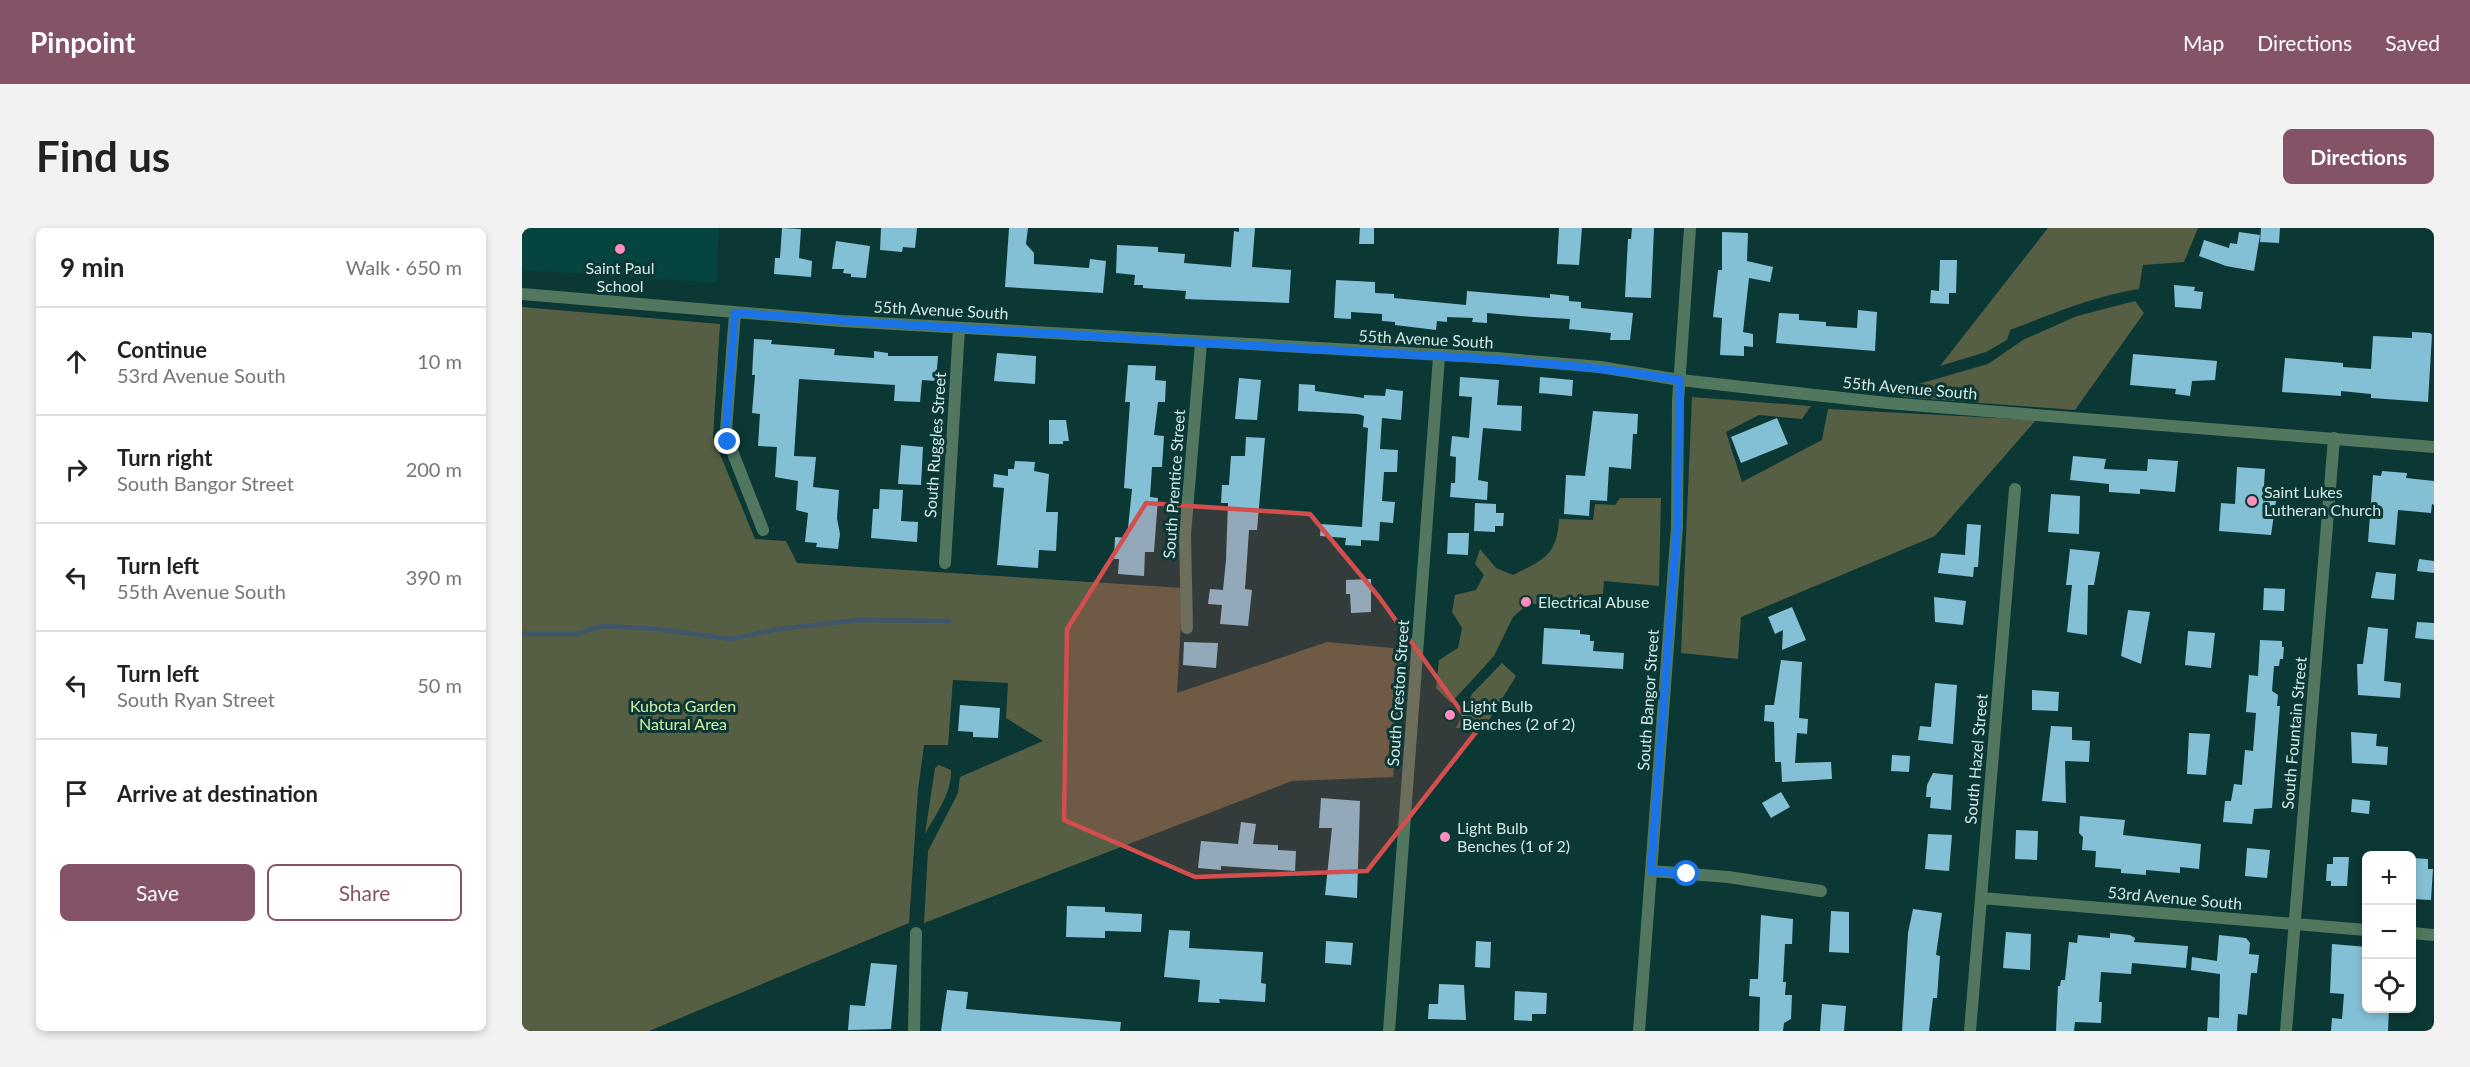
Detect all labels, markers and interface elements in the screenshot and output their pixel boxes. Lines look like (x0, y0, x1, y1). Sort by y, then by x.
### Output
text: Pinpoint (30, 25, 135, 59)
text: Map (2183, 30, 2224, 55)
text: Directions (2257, 30, 2352, 55)
text: Saved (2385, 30, 2440, 55)
button: Directions (2283, 129, 2434, 184)
text: Find us (36, 131, 170, 181)
marker: Saint Paul School (613, 242, 627, 256)
text: 9 min (60, 251, 124, 283)
text: Walk · 650 m (346, 255, 462, 279)
place label: Saint Paul School (585, 258, 655, 295)
street label: 55th Avenue South (873, 296, 1009, 323)
street label: 55th Avenue South (1358, 325, 1494, 352)
text: Continue (117, 336, 207, 363)
icon: ahead (60, 345, 93, 378)
text: 10 m (417, 349, 462, 373)
text: 53rd Avenue South (117, 363, 286, 387)
street label: South Ruggles Street (920, 371, 949, 518)
street label: 55th Avenue South (1842, 372, 1978, 403)
street label: South Prentice Street (1159, 408, 1188, 559)
route end (714, 428, 740, 454)
text: Turn right (117, 444, 212, 471)
icon: right (60, 453, 93, 486)
text: 200 m (406, 457, 462, 481)
text: South Bangor Street (117, 471, 294, 495)
place label: Saint Lukes Lutheran Church (2264, 482, 2381, 519)
marker: Saint Lukes Lutheran Church (2245, 494, 2259, 508)
text: Turn left (117, 552, 199, 579)
icon: left (60, 561, 93, 594)
text: 390 m (406, 565, 462, 589)
text: 55th Avenue South (117, 579, 286, 603)
place label: Electrical Abuse (1538, 592, 1649, 611)
marker: Electrical Abuse (1519, 595, 1533, 609)
street label: South Creston Street (1383, 619, 1412, 767)
street label: South Bangor Street (1633, 628, 1662, 771)
street label: South Fountain Street (2277, 656, 2310, 810)
text: Turn left (117, 660, 199, 687)
icon: left (60, 669, 93, 702)
text: 50 m (417, 673, 462, 697)
text: South Ryan Street (117, 687, 275, 711)
street label: South Hazel Street (1960, 693, 1991, 825)
park label: Kubota Garden Natural Area (630, 696, 736, 733)
place label: Light Bulb Benches (2 of 2) (1462, 696, 1575, 733)
marker: Light Bulb Benches (2 of 2) (1443, 708, 1457, 722)
icon: arrive (60, 777, 93, 810)
text: Arrive at destination (117, 780, 318, 807)
place label: Light Bulb Benches (1 of 2) (1457, 818, 1570, 855)
marker: Light Bulb Benches (1 of 2) (1438, 830, 1452, 844)
map controls (2362, 851, 2416, 1013)
button: + (2362, 851, 2416, 905)
route start (1673, 860, 1699, 886)
button: Save (60, 864, 255, 921)
button: Share (267, 864, 462, 921)
street label: 53rd Avenue South (2107, 882, 2243, 913)
button: − (2362, 905, 2416, 959)
button: locate (2362, 959, 2416, 1013)

